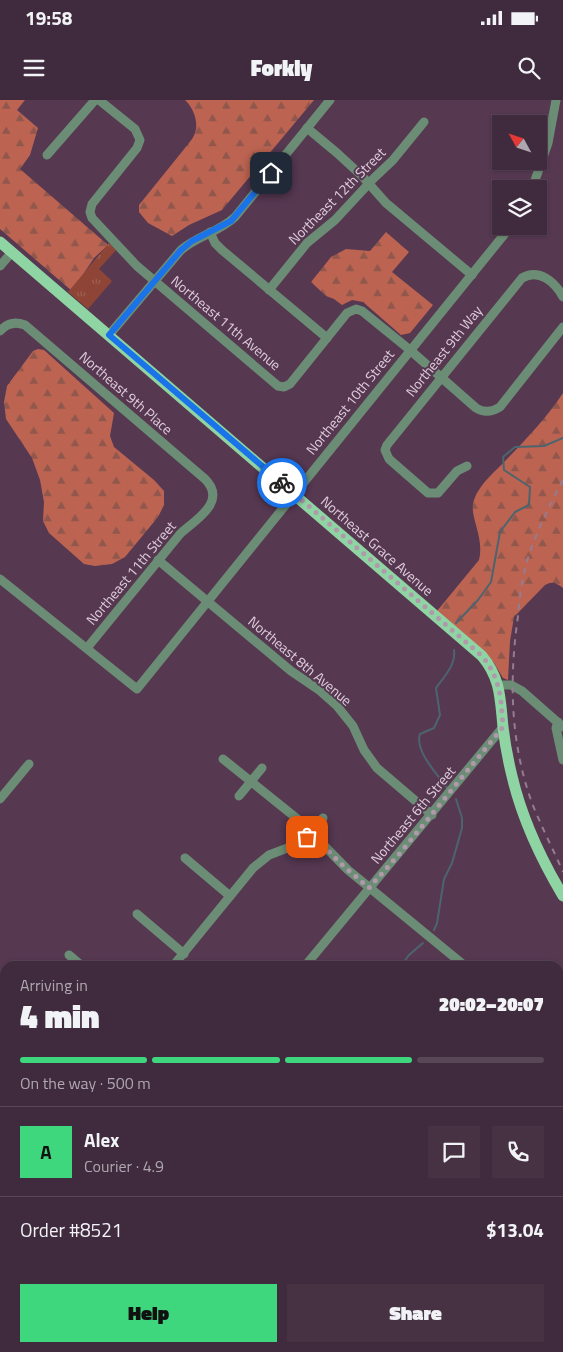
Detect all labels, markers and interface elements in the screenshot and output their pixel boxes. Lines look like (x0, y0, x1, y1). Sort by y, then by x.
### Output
text: 19:58 (25, 3, 72, 32)
text: Forkly (251, 51, 312, 85)
icon: menu (20, 54, 48, 82)
icon: search (515, 54, 543, 82)
north arrow (492, 115, 548, 170)
map controls (492, 115, 547, 235)
street label: Northeast 12th Street (283, 142, 390, 249)
pin (250, 152, 292, 194)
icon: home (257, 159, 285, 187)
button: layers (492, 180, 547, 235)
street label: Northeast 11th Avenue (167, 270, 286, 375)
street label: Northeast 9th Way (400, 300, 487, 401)
street label: Northeast 10th Street (301, 345, 399, 459)
street label: Northeast 9th Place (75, 346, 178, 439)
courier (257, 458, 307, 508)
icon: bike (268, 469, 296, 497)
street label: Northeast Grace Avenue (316, 491, 438, 600)
street label: Northeast 11th Street (81, 516, 180, 629)
street label: Northeast 8th Avenue (244, 611, 357, 710)
street label: Northeast 6th Street (365, 761, 460, 868)
pin (286, 816, 328, 858)
icon: bag (293, 823, 321, 851)
text: Arriving in (20, 973, 88, 997)
text: 20:02–20:07 (439, 989, 544, 1018)
text: 4 min (20, 992, 100, 1040)
text: On the way · 500 m (20, 1071, 151, 1095)
text: Alex (84, 1125, 119, 1154)
button: chat (428, 1126, 480, 1178)
button: phone (492, 1126, 544, 1178)
text: A (40, 1137, 52, 1166)
text: Courier · 4.9 (84, 1154, 164, 1178)
text: Order #8521 (20, 1215, 122, 1244)
text: $13.04 (486, 1215, 544, 1244)
button: Help (20, 1284, 277, 1342)
button: Share (287, 1284, 544, 1342)

